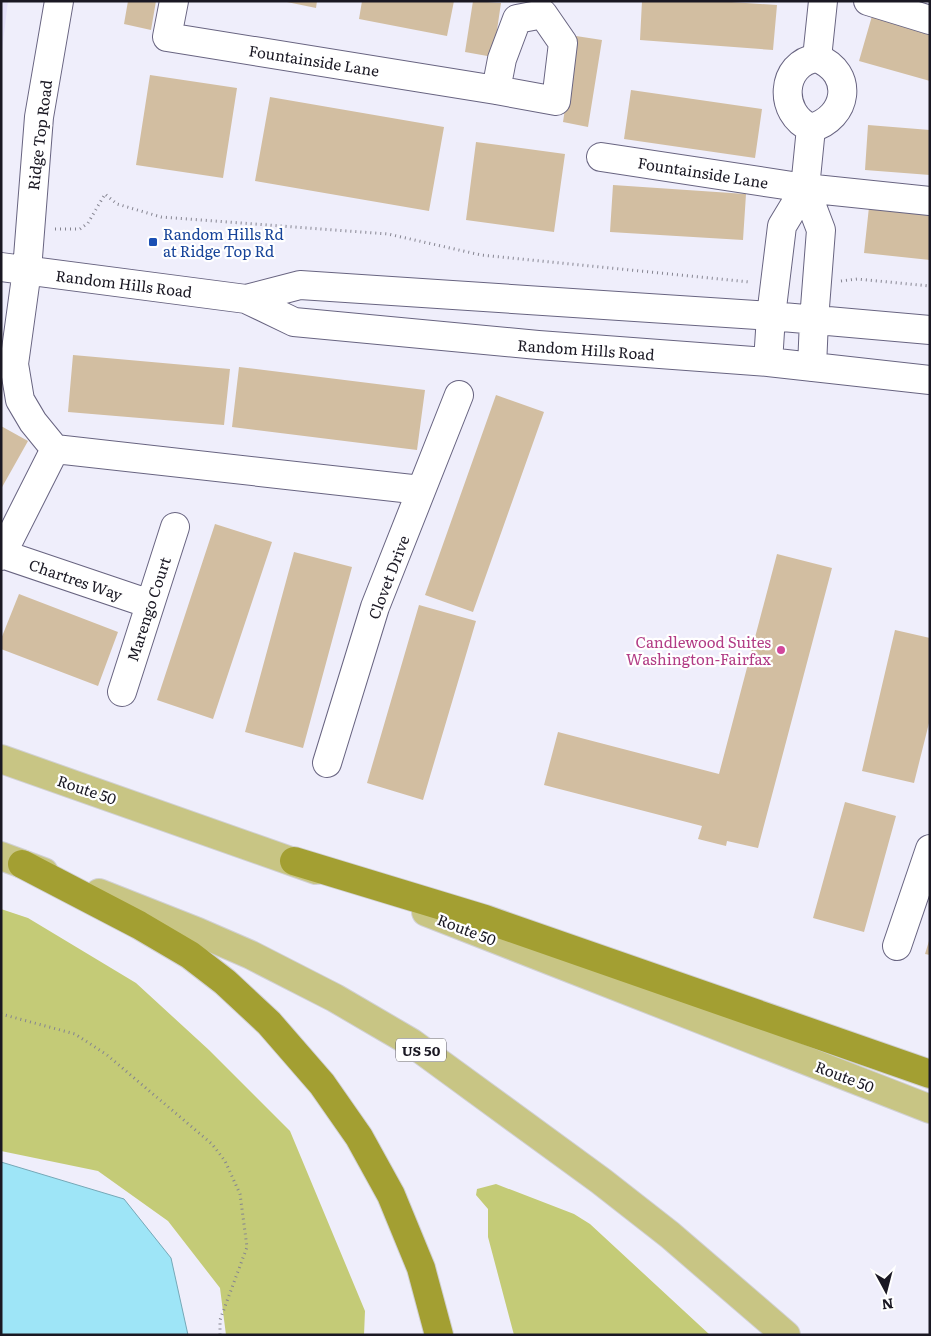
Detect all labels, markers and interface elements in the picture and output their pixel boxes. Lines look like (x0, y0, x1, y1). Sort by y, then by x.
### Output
street label: Fountainside Lane (247, 38, 381, 82)
street label: Ridge Top Road (21, 78, 57, 192)
street label: Fountainside Lane (636, 150, 770, 194)
place label: Random Hills Rd at Ridge Top Rd (163, 222, 284, 262)
marker: Random Hills Rd at Ridge Top Rd (147, 236, 159, 248)
street label: Random Hills Road (54, 263, 194, 303)
street label: Random Hills Road (517, 333, 655, 365)
street label: Clovet Drive (361, 531, 415, 622)
street label: Chartres Way (26, 552, 126, 606)
street label: Marengo Court (120, 554, 176, 664)
place label: Candlewood Suites Washington-Fairfax (626, 630, 771, 670)
marker: Candlewood Suites Washington-Fairfax (775, 644, 787, 656)
street label: Route 50 (54, 768, 120, 810)
street label: Route 50 (434, 907, 500, 951)
road number: US 50 (396, 1038, 446, 1062)
street label: Route 50 (812, 1054, 878, 1098)
north arrow (861, 1266, 911, 1316)
text: N (880, 1294, 895, 1316)

